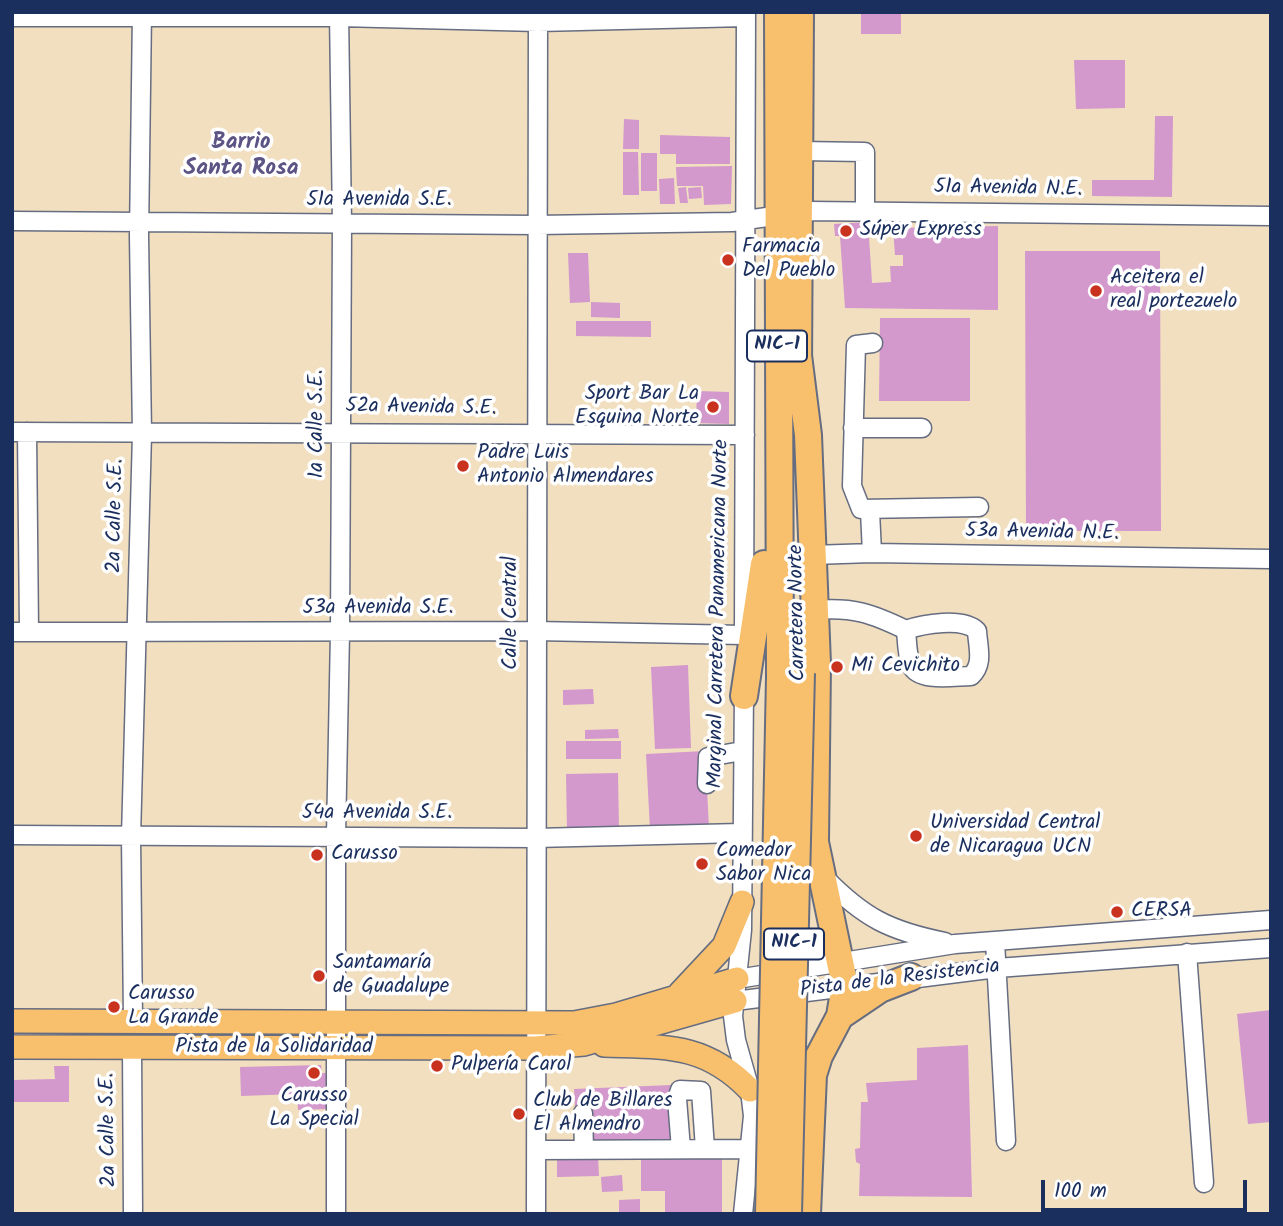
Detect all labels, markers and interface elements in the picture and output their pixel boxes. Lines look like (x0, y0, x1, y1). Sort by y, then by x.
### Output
district label: Barrio Santa Rosa (184, 130, 298, 184)
street label: 51a Avenida N.E. (933, 176, 1083, 204)
street label: 51a Avenida S.E. (306, 188, 452, 214)
place label: Súper Express (860, 218, 982, 244)
marker: Súper Express (838, 223, 854, 239)
place label: Farmacia Del Pueblo (742, 235, 835, 285)
marker: Farmacia Del Pueblo (720, 252, 736, 268)
place label: Aceitera el real portezuelo (1110, 266, 1237, 316)
marker: Aceitera el real portezuelo (1088, 283, 1104, 299)
road number: NIC-1 (747, 330, 807, 362)
street label: 1a Calle S.E. (305, 370, 331, 478)
place label: Sport Bar La Esquina Norte (575, 382, 699, 432)
street label: 52a Avenida S.E. (345, 395, 497, 423)
marker: Sport Bar La Esquina Norte (705, 399, 721, 415)
street label: Marginal Carretera Panamericana Norte (704, 439, 736, 789)
place label: Padre Luis Antonio Almendares (477, 441, 654, 491)
marker: Padre Luis Antonio Almendares (455, 458, 471, 474)
street label: 2a Calle S.E. (103, 459, 131, 573)
street label: 53a Avenida N.E. (965, 520, 1119, 548)
street label: Carretera Norte (785, 544, 813, 682)
street label: Calle Central (499, 556, 525, 670)
street label: 53a Avenida S.E. (303, 596, 453, 622)
place label: Mi Cevichito (851, 654, 960, 680)
marker: Mi Cevichito (829, 659, 845, 675)
street label: 54a Avenida S.E. (302, 801, 452, 827)
place label: Universidad Central de Nicaragua UCN (930, 811, 1100, 861)
marker: Universidad Central de Nicaragua UCN (908, 828, 924, 844)
place label: Comedor Sabor Nica (716, 839, 811, 889)
place label: Carusso (331, 842, 398, 868)
marker: Carusso (309, 847, 325, 863)
marker: Comedor Sabor Nica (694, 856, 710, 872)
place label: CERSA (1131, 899, 1192, 925)
marker: CERSA (1109, 904, 1125, 920)
road number: NIC-1 (764, 928, 824, 960)
place label: Santamaría de Guadalupe (333, 951, 449, 1001)
street label: Pista de la Resistencia (799, 955, 1001, 1005)
marker: Santamaría de Guadalupe (311, 968, 327, 984)
place label: Carusso La Grande (128, 982, 218, 1032)
marker: Carusso La Grande (106, 999, 122, 1015)
street label: Pista de la Solidaridad (175, 1035, 373, 1061)
place label: Pulpería Carol (451, 1053, 571, 1079)
marker: Pulpería Carol (429, 1058, 445, 1074)
marker: Carusso La Special (306, 1065, 322, 1081)
street label: 2a Calle S.E. (96, 1073, 124, 1187)
place label: Carusso La Special (269, 1084, 359, 1134)
place label: Club de Billares El Almendro (533, 1089, 672, 1139)
marker: Club de Billares El Almendro (511, 1106, 527, 1122)
scale bar (1045, 1166, 1252, 1210)
text: 100 m (1054, 1175, 1107, 1208)

